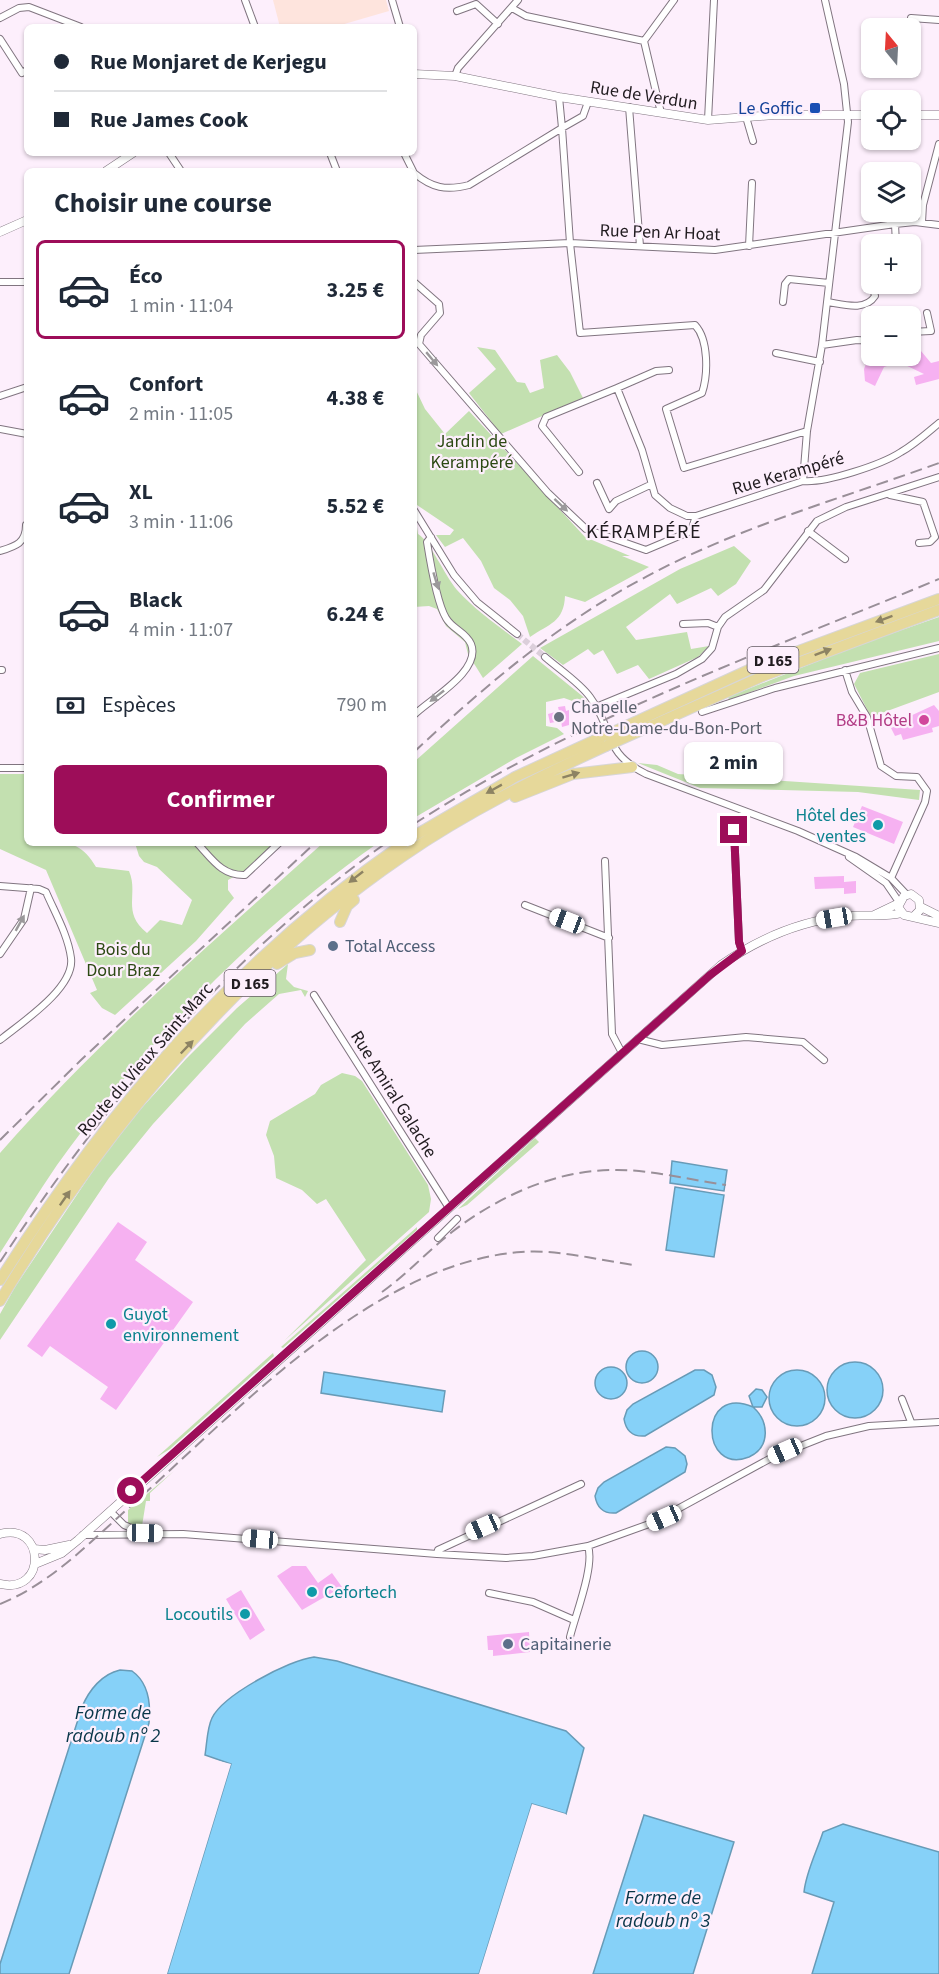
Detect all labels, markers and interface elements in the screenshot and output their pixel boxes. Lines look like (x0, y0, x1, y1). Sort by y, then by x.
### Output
north arrow (861, 18, 921, 78)
map controls (861, 18, 921, 366)
text: Rue Monjaret de Kerjegu (90, 46, 327, 78)
street label: Rue de Verdun (588, 75, 700, 116)
button: locate (861, 90, 921, 150)
place label: Le Goffic (738, 96, 803, 121)
marker: Le Goffic (808, 101, 822, 115)
text: Rue James Cook (90, 104, 248, 136)
button: layers (861, 162, 921, 222)
text: Choisir une course (54, 184, 272, 223)
street label: Rue Pen Ar Hoat (599, 218, 721, 247)
button: + (861, 234, 921, 294)
text: Éco (129, 260, 163, 292)
icon: car (57, 263, 111, 317)
text: 3.25 € (327, 274, 384, 306)
text: 1 min · 11:04 (129, 292, 233, 320)
button: − (861, 306, 921, 366)
one-way arrow (425, 351, 438, 366)
text: Confort (129, 368, 203, 400)
icon: car (57, 371, 111, 425)
text: 4.38 € (327, 382, 384, 414)
text: 2 min · 11:05 (129, 400, 233, 428)
park label: Jardin de Kerampéré (431, 429, 514, 475)
street label: Rue Kerampéré (729, 446, 847, 501)
text: XL (129, 476, 153, 508)
icon: car (57, 479, 111, 533)
text: 5.52 € (327, 490, 384, 522)
one-way arrow (553, 498, 568, 512)
text: 3 min · 11:06 (129, 508, 233, 536)
district label: KÉRAMPÉRÉ (586, 518, 702, 546)
one-way arrow (432, 572, 441, 590)
text: Black (129, 584, 183, 616)
icon: car (57, 587, 111, 641)
text: 6.24 € (327, 598, 384, 630)
one-way arrow (875, 614, 893, 624)
text: 4 min · 11:07 (129, 616, 233, 644)
road number: D 165 (748, 647, 798, 673)
one-way arrow (814, 647, 832, 656)
icon: cash (54, 689, 87, 722)
text: Espèces (102, 689, 176, 721)
one-way arrow (429, 689, 445, 702)
text: 790 m (337, 691, 387, 719)
place label: Chapelle Notre-Dame-du-Bon-Port (571, 695, 762, 741)
place label: B&B Hôtel (836, 708, 912, 733)
marker: Chapelle Notre-Dame-du-Bon-Port (552, 710, 566, 724)
marker: B&B Hôtel (917, 713, 931, 727)
callout: 2 min (684, 743, 783, 785)
text: 2 min (709, 749, 758, 777)
button: Confirmer (54, 765, 387, 834)
one-way arrow (562, 770, 580, 779)
one-way arrow (485, 784, 502, 794)
place label: Hôtel des ventes (795, 803, 866, 849)
route end (720, 816, 747, 843)
marker: Hôtel des ventes (871, 818, 885, 832)
one-way arrow (349, 871, 364, 883)
car (547, 906, 587, 936)
car (815, 906, 853, 930)
one-way arrow (15, 914, 25, 931)
place label: Total Access (345, 934, 435, 959)
park label: Bois du Dour Braz (86, 937, 160, 983)
marker: Total Access (326, 939, 340, 953)
road number: D 165 (224, 970, 276, 996)
street label: Route du Vieux Saint-Marc (72, 977, 219, 1141)
street label: Rue Amiral Galache (344, 1026, 443, 1163)
one-way arrow (180, 1040, 194, 1054)
one-way arrow (59, 1191, 71, 1207)
place label: Guyot environnement (123, 1302, 239, 1348)
marker: Guyot environnement (104, 1317, 118, 1331)
car (765, 1435, 805, 1467)
route start (117, 1477, 144, 1504)
car (644, 1502, 684, 1534)
car (463, 1511, 503, 1543)
car (127, 1524, 163, 1542)
car (241, 1528, 279, 1550)
place label: Cefortech (324, 1580, 397, 1605)
marker: Cefortech (305, 1585, 319, 1599)
place label: Locoutils (165, 1602, 233, 1627)
marker: Locoutils (238, 1607, 252, 1621)
place label: Capitainerie (520, 1632, 611, 1657)
marker: Capitainerie (501, 1637, 515, 1651)
water label: Forme de radoub nº 2 (66, 1699, 161, 1750)
water label: Forme de radoub nº 3 (616, 1884, 711, 1935)

